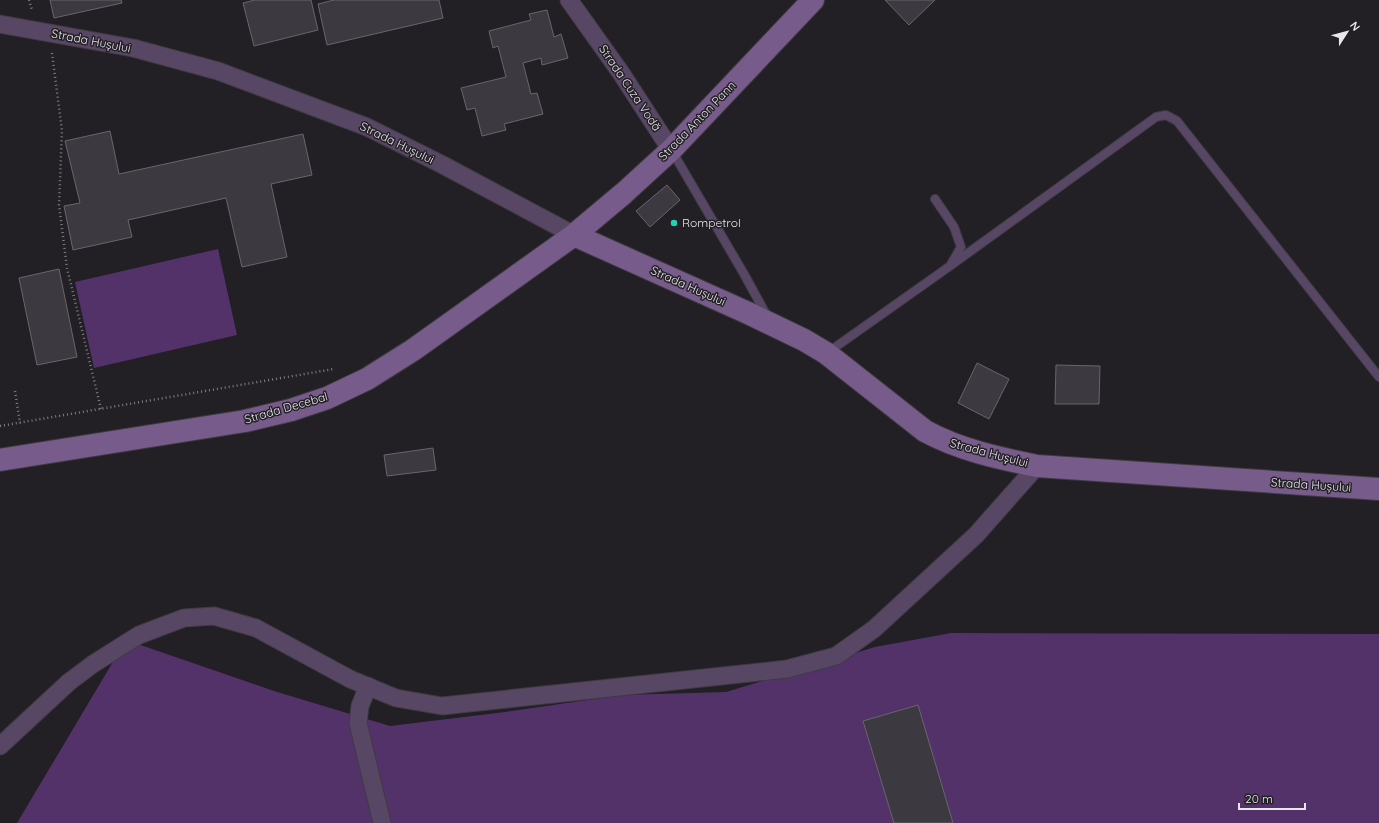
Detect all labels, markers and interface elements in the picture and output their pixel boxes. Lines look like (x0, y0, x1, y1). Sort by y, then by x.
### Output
north arrow (1327, 12, 1367, 52)
text: N (1347, 19, 1363, 34)
street label: Strada Hușului (50, 25, 132, 56)
street label: Strada Cuza Vodă (596, 42, 665, 134)
street label: Strada Anton Pann (655, 78, 738, 164)
street label: Strada Hușului (358, 118, 437, 167)
place label: Rompetrol (682, 215, 741, 230)
marker: Rompetrol (669, 218, 679, 228)
street label: Strada Hușului (648, 262, 728, 309)
street label: Strada Decebal (242, 388, 329, 427)
street label: Strada Hușului (948, 435, 1030, 470)
street label: Strada Hușului (1270, 474, 1352, 495)
scale bar (1239, 785, 1305, 811)
text: 20 m (1245, 791, 1273, 806)

